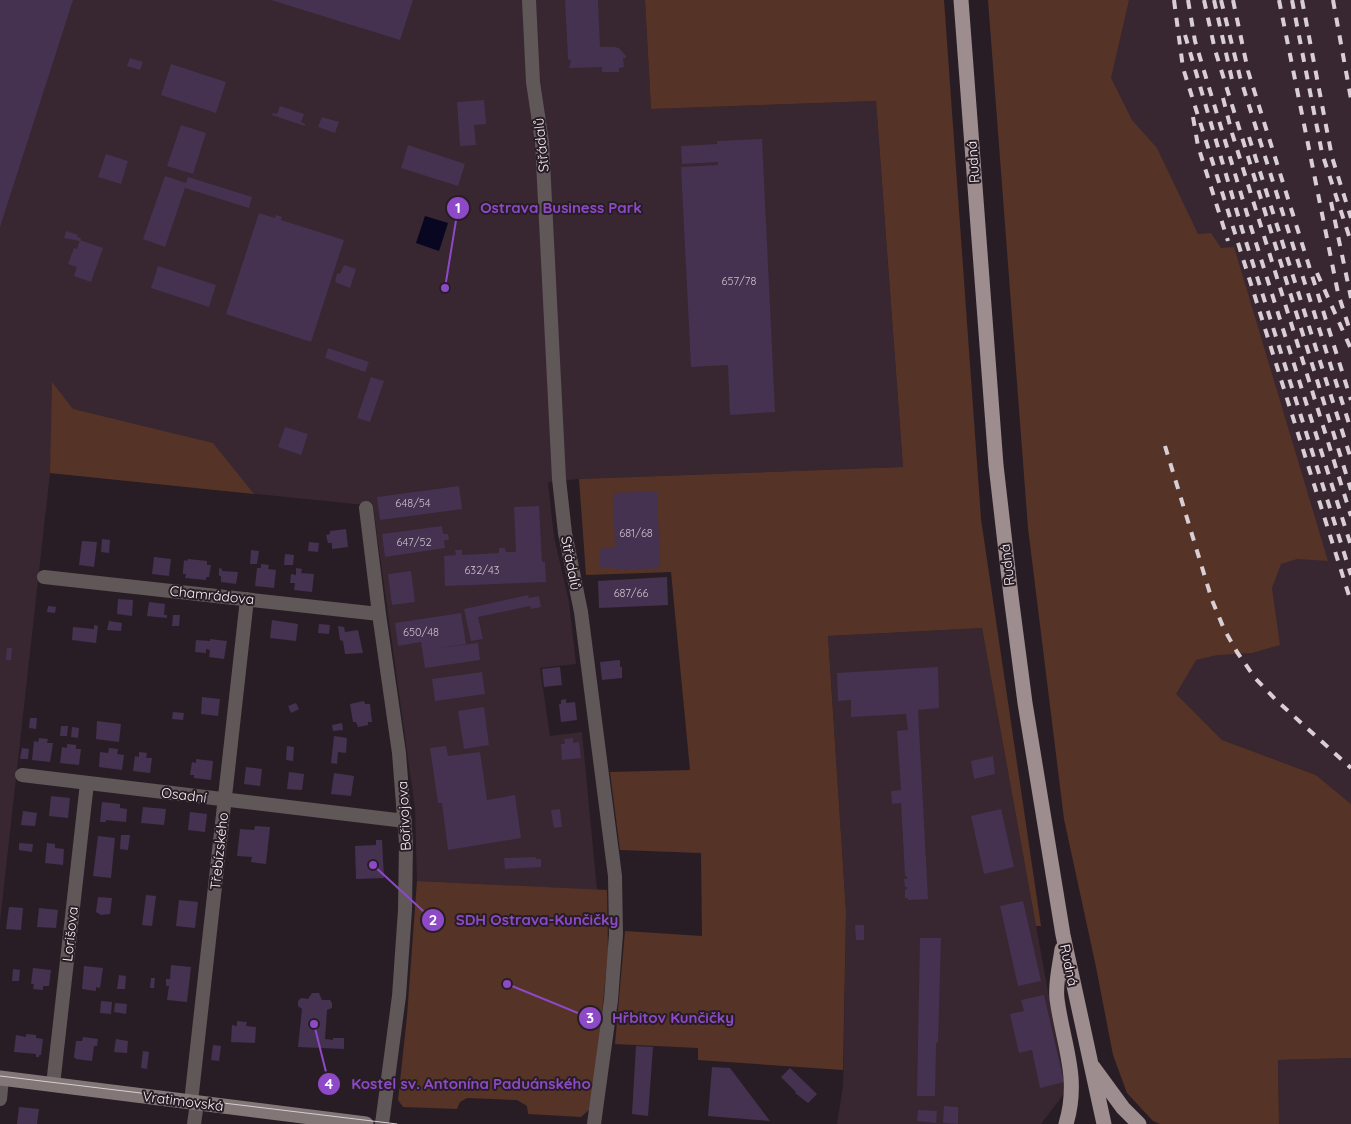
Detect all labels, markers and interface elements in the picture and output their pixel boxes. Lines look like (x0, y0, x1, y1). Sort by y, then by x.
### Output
street label: Střádalů (529, 117, 553, 173)
street label: Rudná (963, 140, 983, 184)
callout: Ostrava Business Park (445, 193, 652, 223)
text: 1 (455, 198, 461, 217)
text: Ostrava Business Park (480, 198, 642, 217)
house number: 657/78 (722, 274, 756, 288)
house number: 648/54 (395, 496, 431, 510)
house number: 681/68 (619, 526, 653, 540)
street label: Střádalů (557, 534, 585, 592)
house number: 647/52 (396, 535, 432, 549)
street label: Rudná (995, 543, 1019, 587)
house number: 632/43 (464, 563, 500, 577)
street label: Chamrádova (169, 582, 255, 608)
house number: 687/66 (614, 586, 648, 600)
house number: 650/48 (403, 625, 439, 639)
street label: Bořivojova (393, 781, 415, 851)
street label: Osadní (160, 783, 208, 807)
street label: Třebízského (206, 811, 232, 891)
callout: SDH Ostrava-Kunčičky (421, 905, 628, 935)
street label: Lorišova (58, 906, 82, 962)
text: 2 (429, 910, 437, 929)
text: SDH Ostrava-Kunčičky (456, 910, 618, 929)
street label: Rudná (1056, 942, 1082, 988)
callout: Hřbitov Kunčičky (577, 1003, 744, 1033)
text: 3 (586, 1008, 594, 1027)
text: Hřbitov Kunčičky (612, 1008, 734, 1027)
callout: Kostel sv. Antonína Paduánského (316, 1069, 601, 1099)
text: 4 (325, 1074, 334, 1093)
text: Kostel sv. Antonína Paduánského (351, 1074, 591, 1093)
street label: Vratimovská (141, 1087, 225, 1115)

